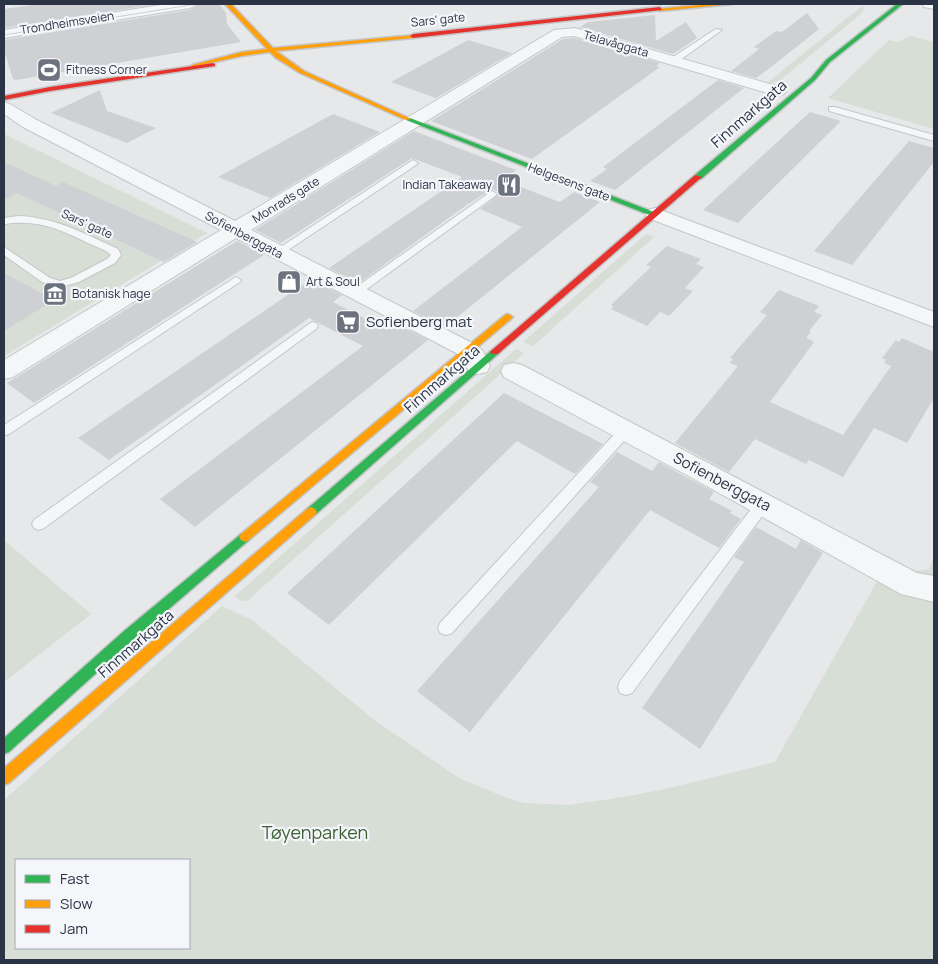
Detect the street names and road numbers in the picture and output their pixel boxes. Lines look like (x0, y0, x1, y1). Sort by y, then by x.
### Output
street label: Trondheimsveien (19, 7, 115, 38)
street label: Sars' gate (410, 8, 466, 31)
street label: Telavåggata (581, 26, 651, 61)
street label: Finnmarkgata (706, 75, 791, 152)
street label: Helgesens gate (526, 158, 613, 205)
street label: Monrads gate (249, 172, 323, 227)
street label: Sars' gate (59, 205, 116, 242)
street label: Sofienberggata (202, 207, 286, 262)
street label: Finnmarkgata (399, 340, 484, 417)
street label: Sofienberggata (670, 447, 775, 516)
street label: Finnmarkgata (93, 605, 178, 682)

